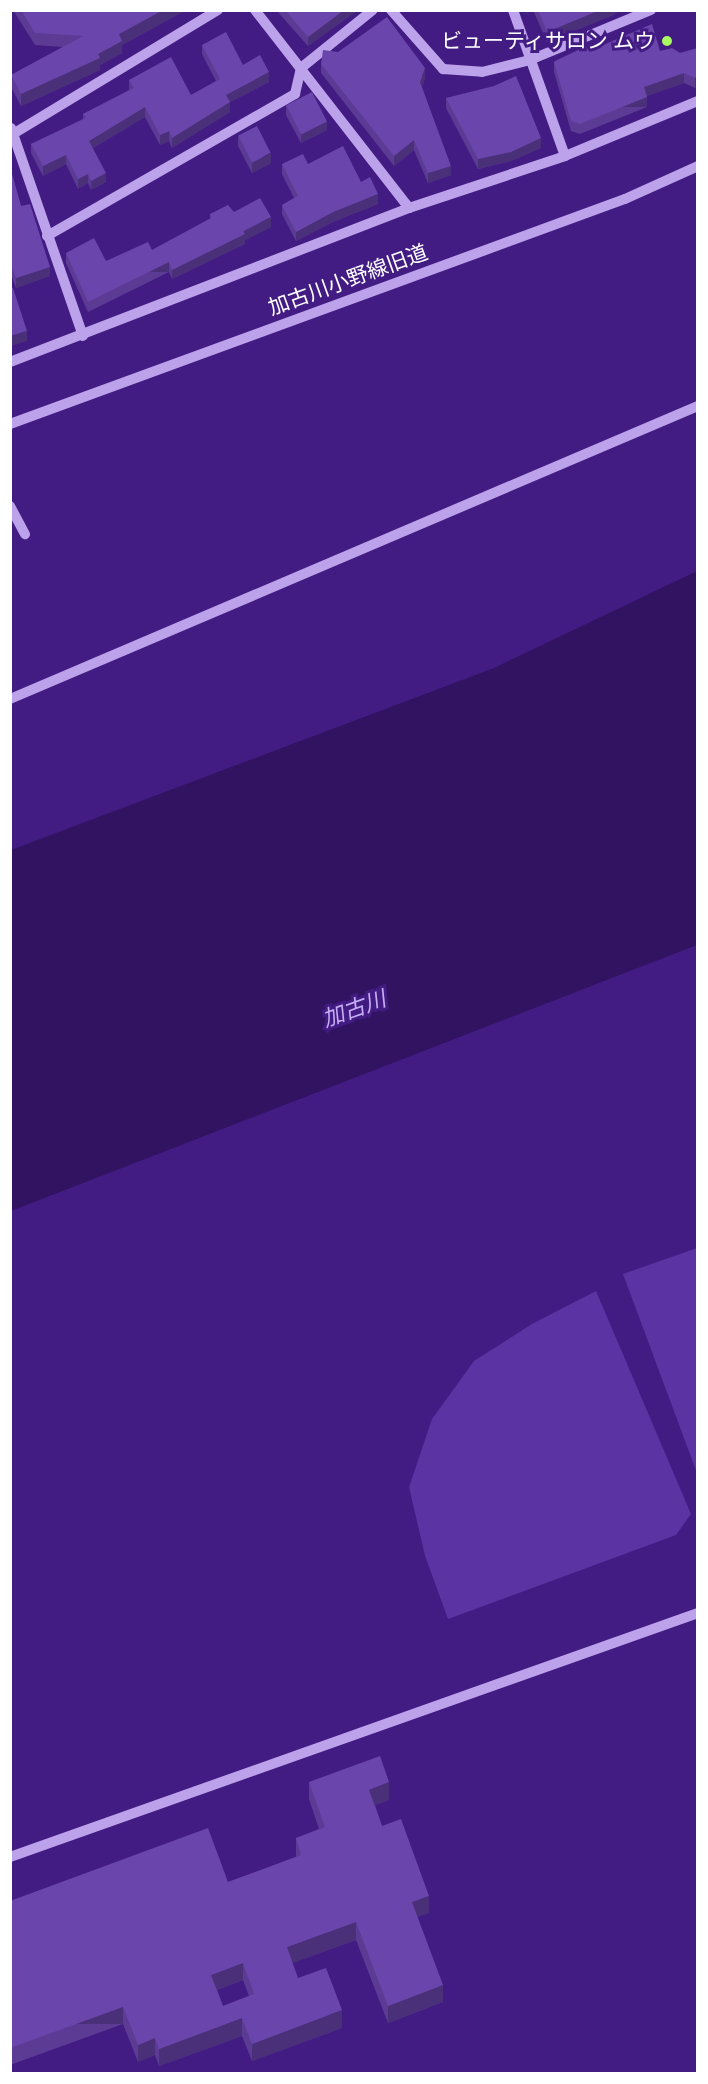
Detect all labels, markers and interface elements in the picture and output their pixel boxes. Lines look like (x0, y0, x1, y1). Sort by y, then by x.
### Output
place label: ビューティサロン ムウ (440, 28, 655, 54)
marker: ビューティサロン ムウ (660, 34, 674, 48)
street label: 加古川小野線旧道 (265, 239, 431, 321)
water label: 加古川 (318, 985, 390, 1033)

